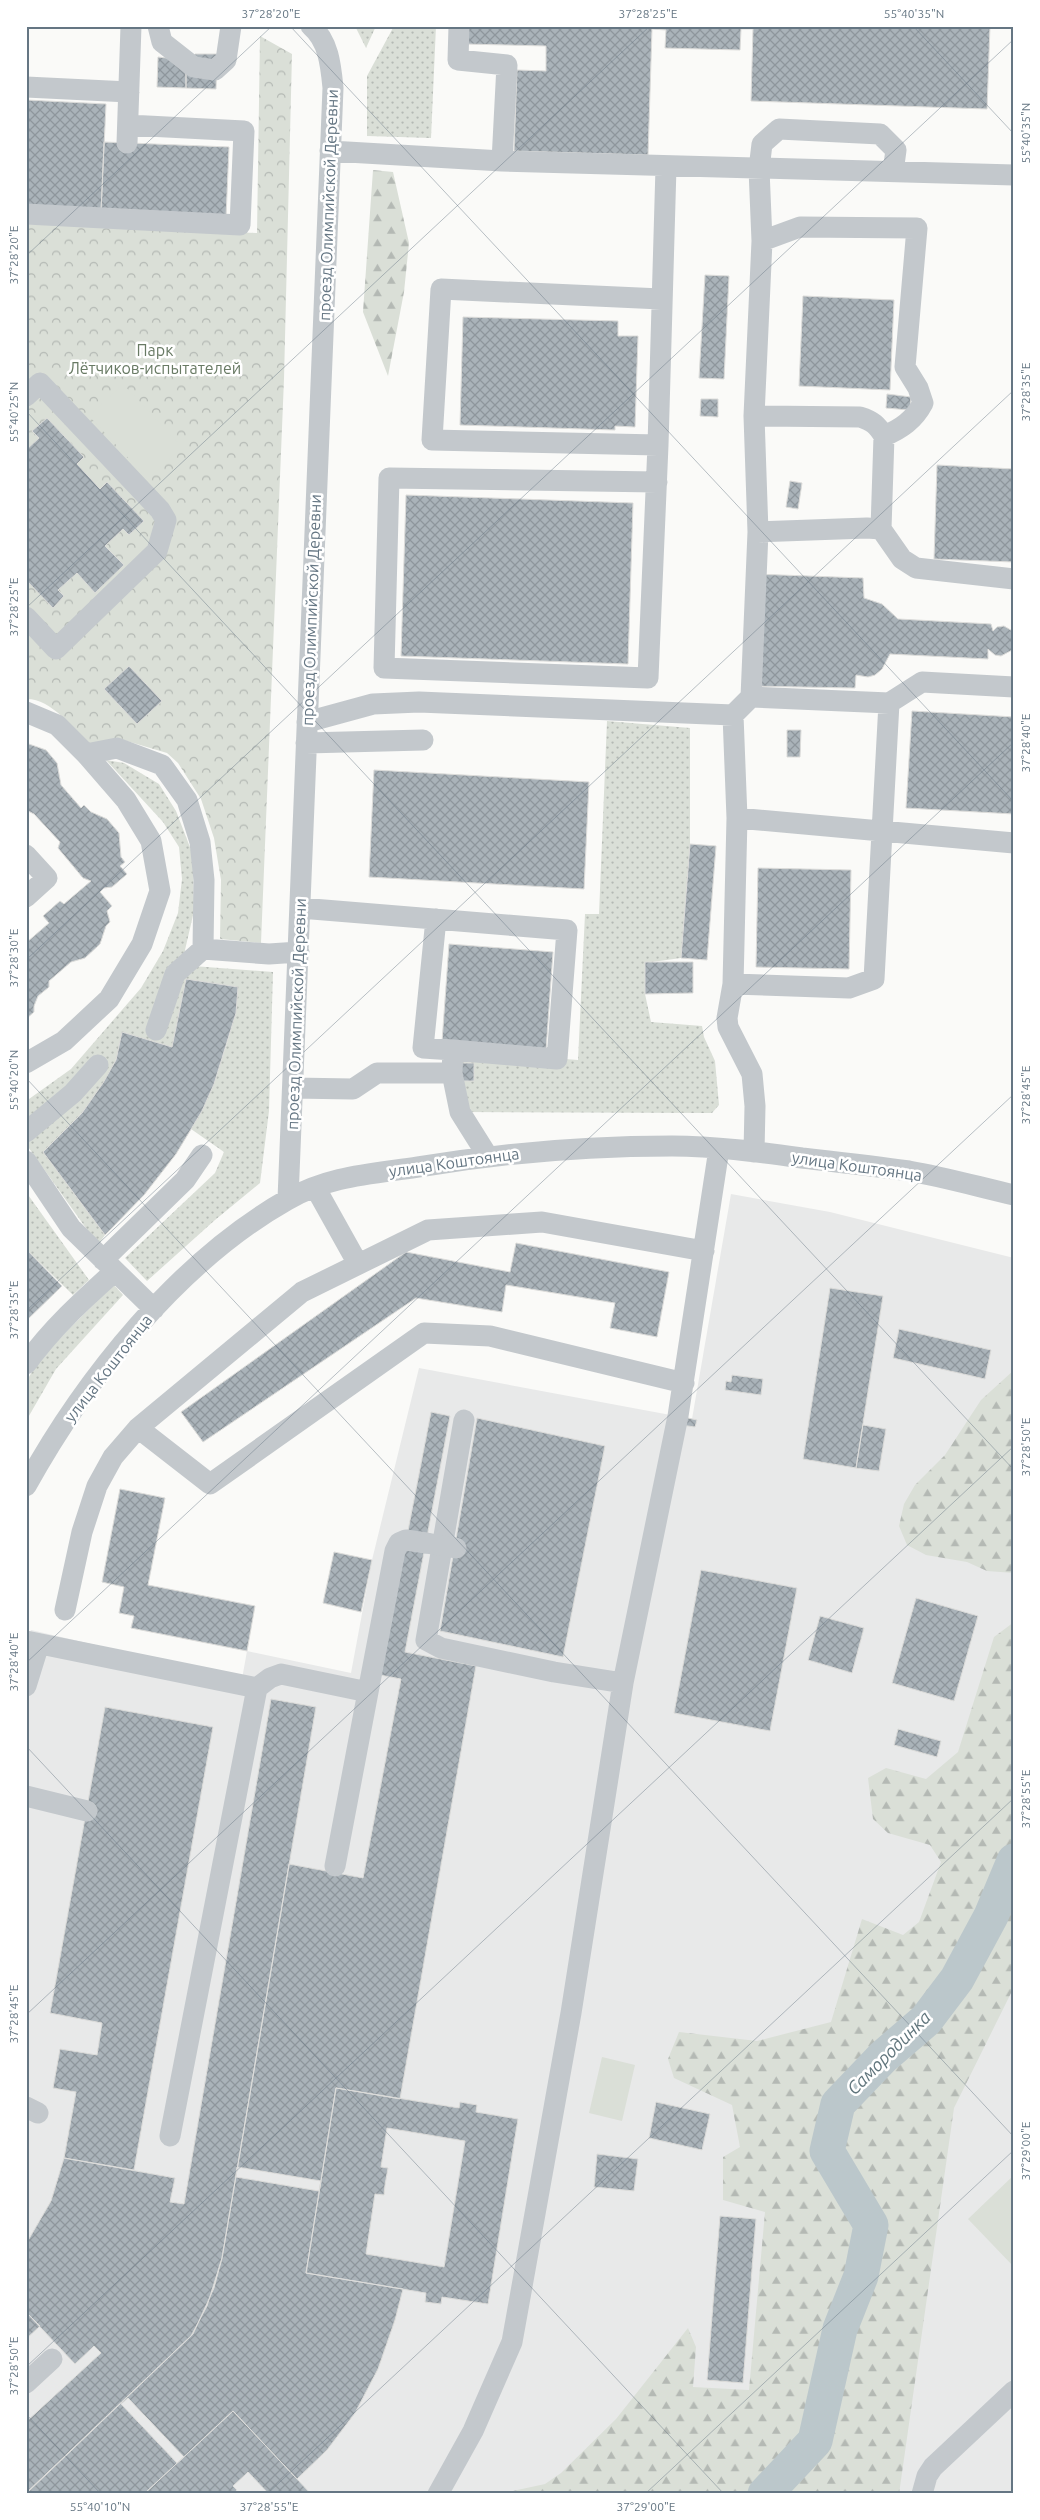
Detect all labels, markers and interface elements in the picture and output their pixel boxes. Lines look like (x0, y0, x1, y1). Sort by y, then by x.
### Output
text: 37°28'20"E (242, 7, 301, 20)
text: 37°28'25"E (619, 7, 678, 20)
text: 55°40'35"N (884, 7, 944, 20)
street label: проезд Олимпийской Деревни (315, 89, 341, 321)
text: 55°40'35"N (1019, 103, 1032, 163)
text: 37°28'20"E (7, 225, 20, 284)
park label: Парк Лётчиков-испытателей (69, 341, 241, 377)
text: 37°28'35"E (1019, 362, 1032, 421)
text: 55°40'25"N (7, 382, 20, 442)
street label: проезд Олимпийской Деревни (298, 494, 324, 726)
text: 37°28'25"E (7, 577, 20, 636)
text: 37°28'40"E (1019, 713, 1032, 772)
street label: проезд Олимпийской Деревни (283, 898, 309, 1130)
text: 37°28'30"E (7, 928, 20, 987)
text: 55°40'20"N (7, 1050, 20, 1110)
text: 37°28'45"E (1019, 1065, 1032, 1124)
street label: улица Коштоянца (388, 1144, 520, 1180)
street label: улица Коштоянца (791, 1148, 923, 1184)
text: 37°28'35"E (7, 1280, 20, 1339)
street label: улица Коштоянца (60, 1311, 156, 1425)
text: 37°28'50"E (1019, 1417, 1032, 1476)
text: 37°28'40"E (7, 1632, 20, 1691)
text: 37°28'55"E (1019, 1769, 1032, 1828)
text: 37°28'45"E (7, 1984, 20, 2043)
water label: Самородинка (842, 2006, 934, 2098)
text: 37°29'00"E (1019, 2121, 1032, 2180)
text: 37°28'50"E (7, 2336, 20, 2395)
text: 55°40'10"N (70, 2500, 130, 2513)
text: 37°28'55"E (240, 2500, 299, 2513)
text: 37°29'00"E (617, 2500, 676, 2513)

